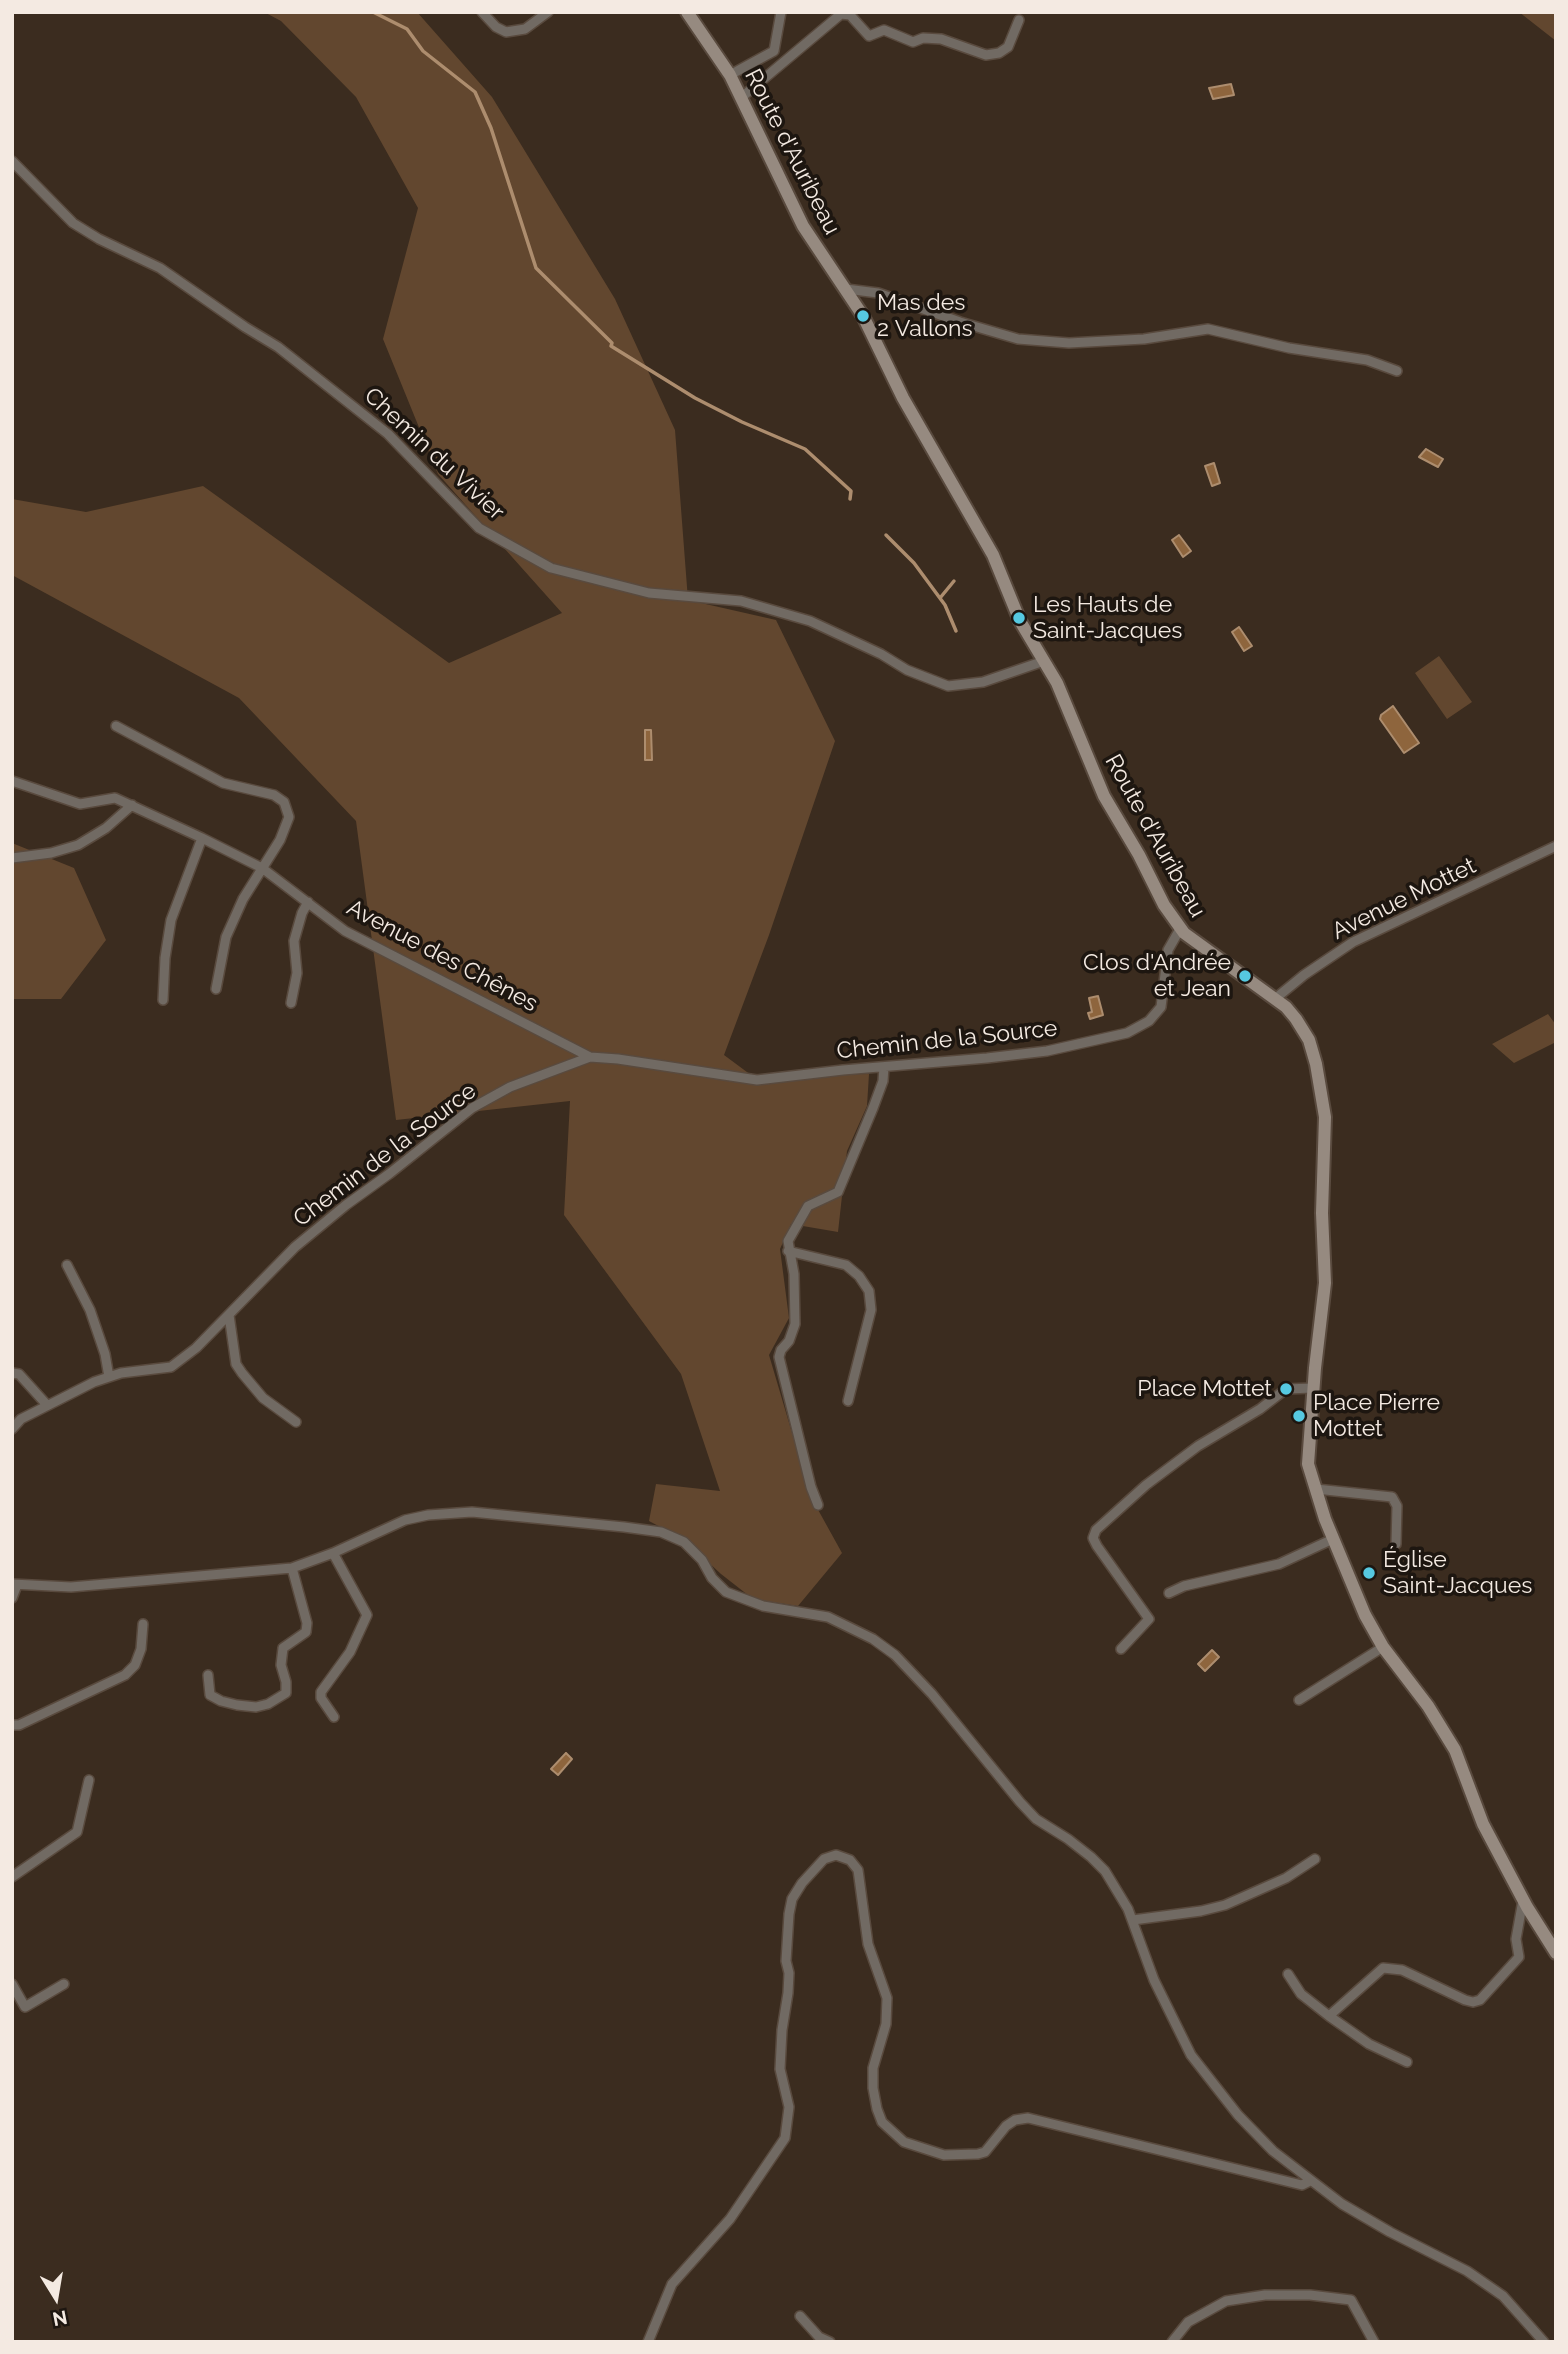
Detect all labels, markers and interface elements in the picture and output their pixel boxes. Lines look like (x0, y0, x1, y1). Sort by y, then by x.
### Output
street label: Route d'Auribeau (738, 65, 846, 239)
place label: Mas des 2 Vallons (877, 289, 973, 343)
marker: Mas des 2 Vallons (855, 308, 871, 324)
street label: Chemin du Vivier (358, 382, 510, 526)
place label: Les Hauts de Saint-Jacques (1033, 591, 1182, 645)
marker: Les Hauts de Saint-Jacques (1011, 610, 1027, 626)
street label: Route d'Auribeau (1099, 750, 1211, 922)
street label: Avenue Mottet (1328, 852, 1480, 946)
street label: Avenue des Chênes (342, 894, 542, 1018)
place label: Clos d'Andrée et Jean (1083, 949, 1231, 1003)
marker: Clos d'Andrée et Jean (1237, 968, 1253, 984)
street label: Chemin de la Source (835, 1015, 1059, 1065)
street label: Chemin de la Source (288, 1077, 482, 1233)
place label: Place Mottet (1137, 1375, 1272, 1403)
marker: Place Mottet (1278, 1381, 1294, 1397)
place label: Place Pierre Mottet (1313, 1389, 1440, 1443)
marker: Place Pierre Mottet (1291, 1408, 1307, 1424)
place label: Église Saint-Jacques (1383, 1546, 1532, 1600)
marker: Église Saint-Jacques (1361, 1565, 1377, 1581)
north arrow (21, 2263, 91, 2333)
text: N (51, 2306, 69, 2331)

